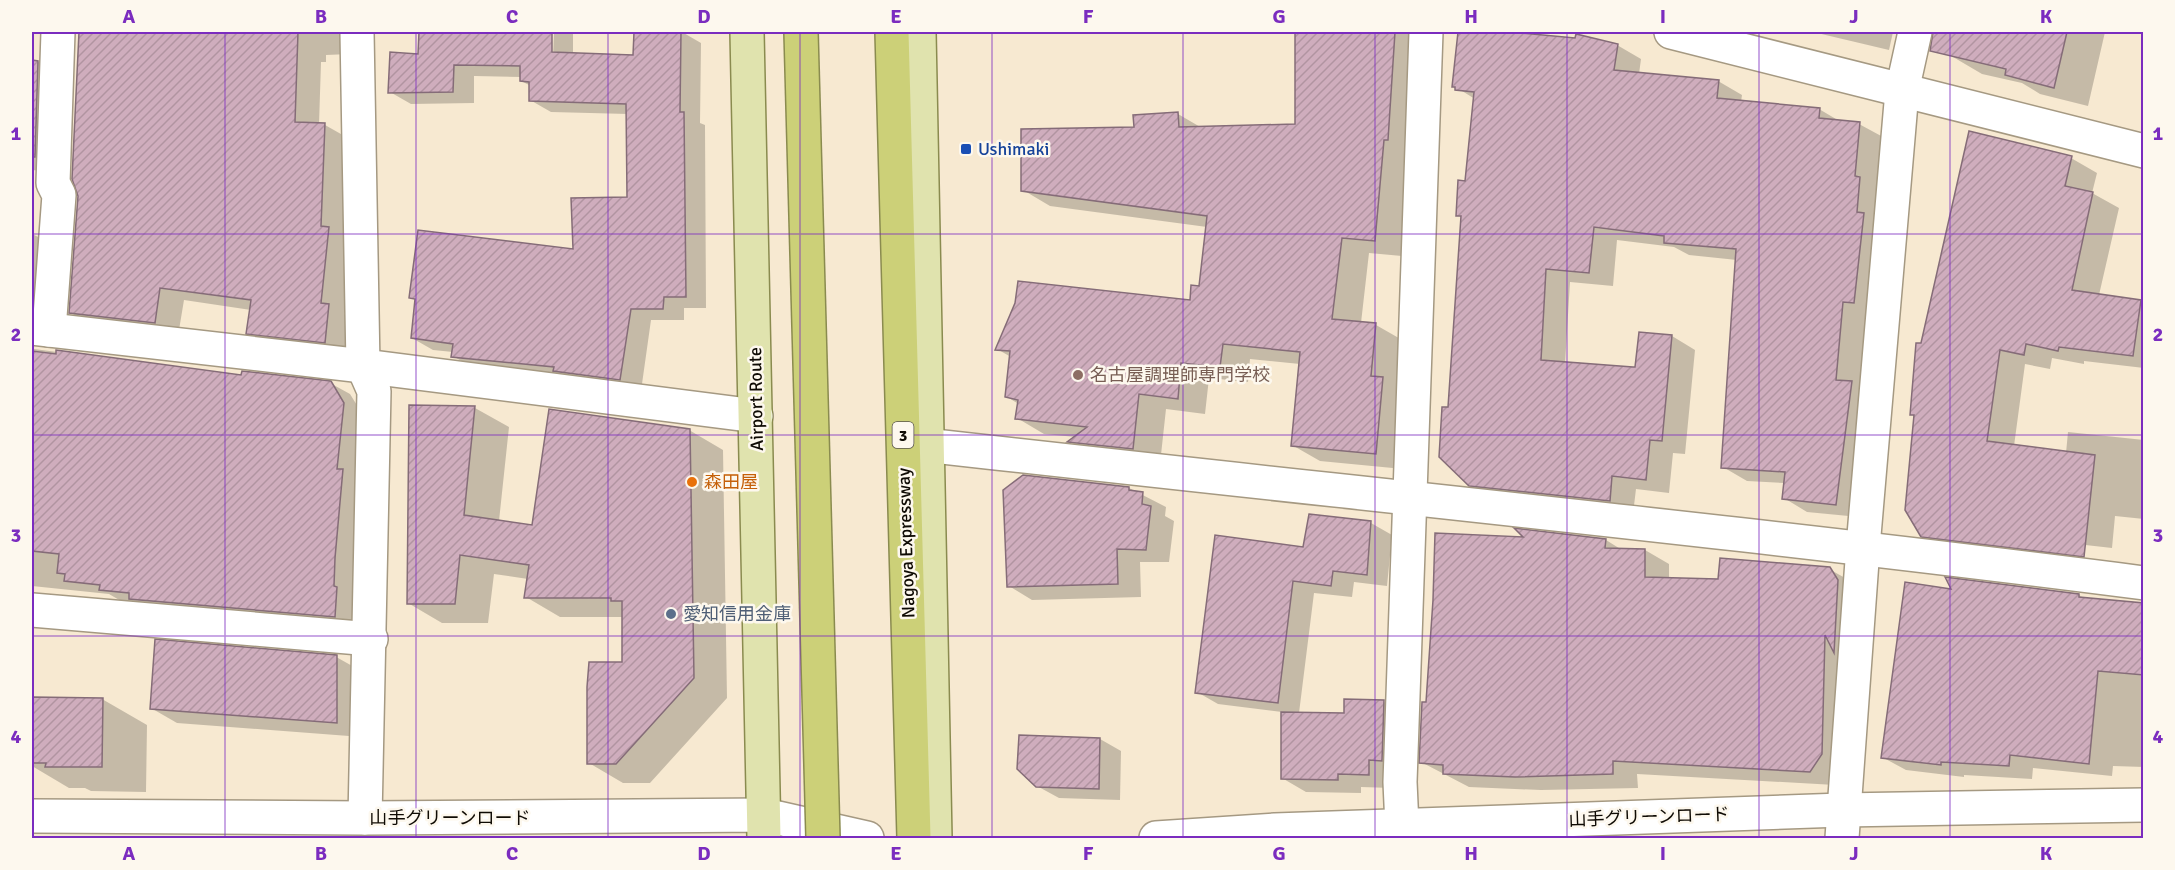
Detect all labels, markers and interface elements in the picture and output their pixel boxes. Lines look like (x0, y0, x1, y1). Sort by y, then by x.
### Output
text: A (123, 4, 136, 29)
text: B (315, 4, 327, 29)
text: C (506, 4, 518, 29)
text: D (697, 4, 711, 29)
text: E (890, 4, 902, 29)
text: F (1083, 4, 1094, 29)
text: G (1272, 4, 1286, 29)
text: H (1464, 4, 1478, 29)
text: I (1660, 4, 1666, 29)
text: J (1849, 4, 1859, 29)
text: K (2040, 4, 2053, 29)
text: 1 (11, 121, 22, 146)
text: 1 (2153, 121, 2164, 146)
place label: Ushimaki (978, 138, 1049, 160)
marker: Ushimaki (959, 142, 973, 156)
text: 2 (11, 322, 21, 347)
text: 2 (2153, 322, 2163, 347)
street label: Airport Route (744, 347, 768, 451)
place label: 名古屋調理師専門学校 (1090, 364, 1270, 386)
marker: 名古屋調理師専門学校 (1071, 368, 1085, 382)
road number: 3 (892, 422, 914, 448)
street label: Nagoya Expressway (892, 467, 920, 619)
place label: 森田屋 (704, 471, 758, 493)
marker: 森田屋 (685, 475, 699, 489)
text: 3 (11, 523, 21, 548)
text: 3 (2153, 523, 2163, 548)
place label: 愛知信用金庫 (683, 603, 791, 625)
marker: 愛知信用金庫 (664, 607, 678, 621)
text: 4 (11, 724, 22, 749)
text: 4 (2153, 724, 2164, 749)
street label: 山手グリーンロード (1568, 803, 1730, 831)
street label: 山手グリーンロード (369, 807, 531, 829)
text: A (123, 841, 136, 866)
text: B (315, 841, 327, 866)
text: C (506, 841, 518, 866)
text: D (697, 841, 711, 866)
text: E (890, 841, 902, 866)
text: F (1083, 841, 1094, 866)
text: G (1272, 841, 1286, 866)
text: H (1464, 841, 1478, 866)
text: I (1660, 841, 1666, 866)
text: J (1849, 841, 1859, 866)
text: K (2040, 841, 2053, 866)

